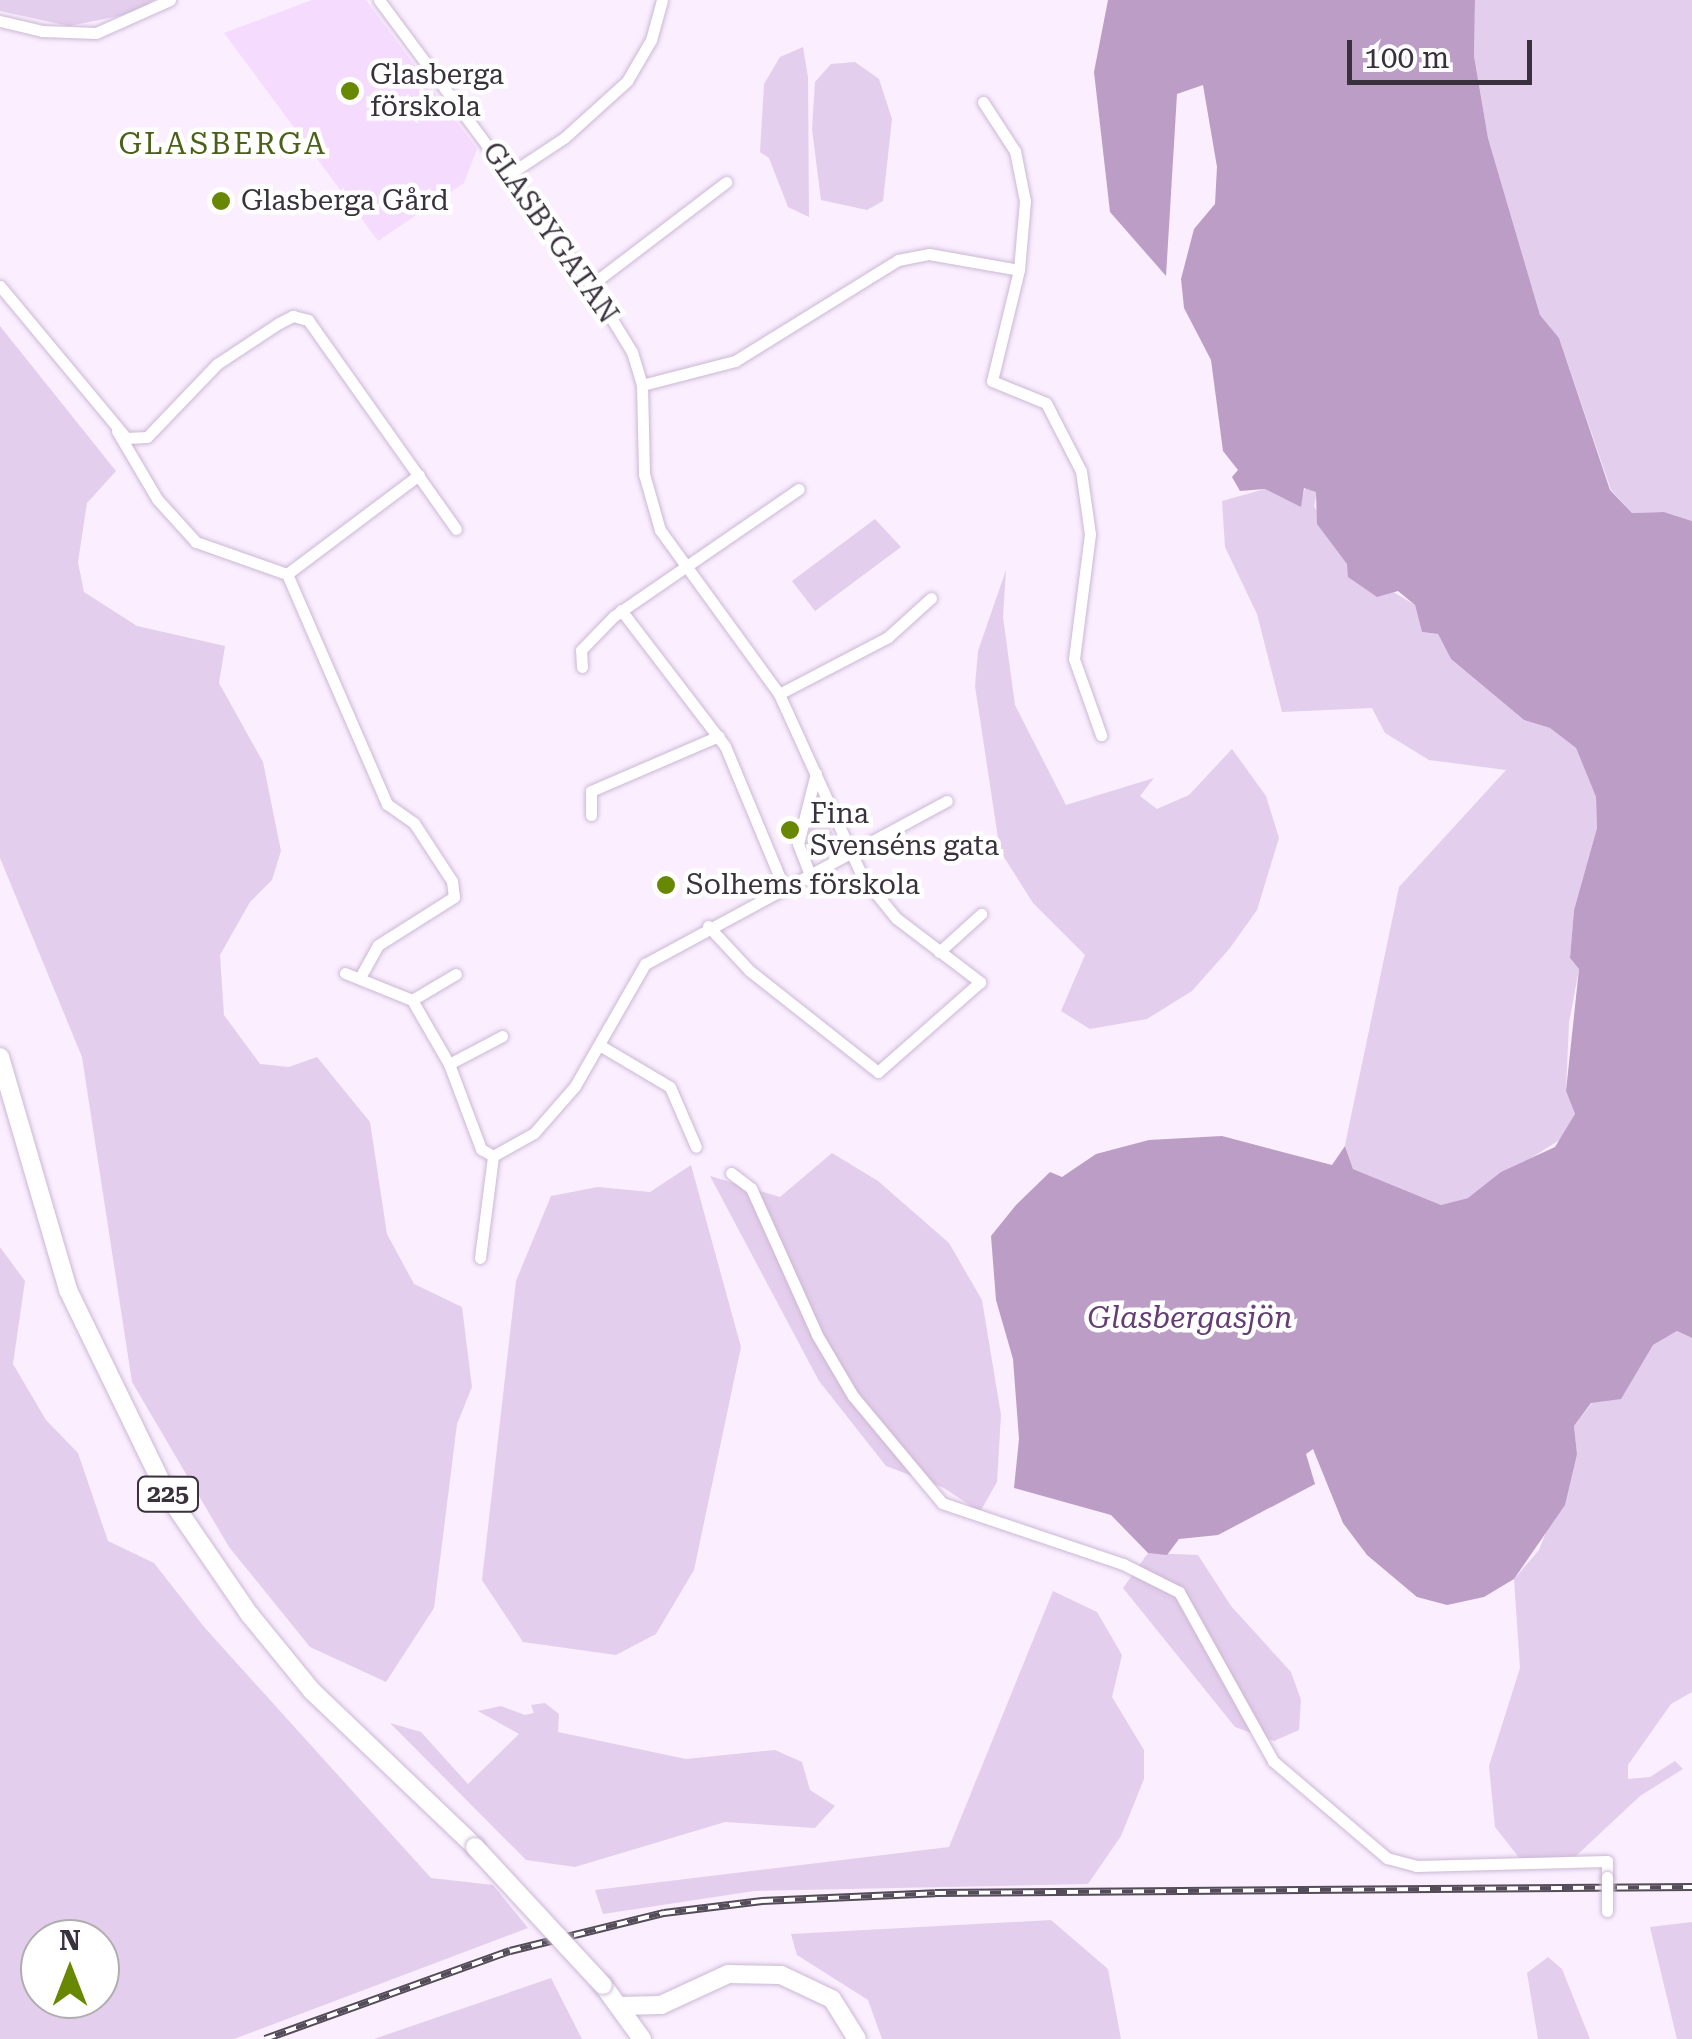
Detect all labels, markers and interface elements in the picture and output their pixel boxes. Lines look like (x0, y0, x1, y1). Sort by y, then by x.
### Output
scale bar (1352, 20, 1537, 82)
text: 100 m (1364, 40, 1449, 75)
place label: Glasberga förskola (370, 58, 504, 124)
marker: Glasberga förskola (339, 80, 361, 102)
district label: GLASBERGA (118, 126, 328, 162)
street label: GLASBYGATAN (475, 136, 625, 330)
place label: Glasberga Gård (241, 184, 449, 218)
marker: Glasberga Gård (210, 190, 232, 212)
place label: Fina Svenséns gata (810, 797, 999, 863)
marker: Fina Svenséns gata (779, 819, 801, 841)
place label: Solhems förskola (686, 868, 920, 902)
marker: Solhems förskola (655, 874, 677, 896)
water label: Glasbergasjön (1088, 1300, 1292, 1336)
road number: 225 (136, 1474, 200, 1514)
north arrow (20, 1919, 120, 2019)
text: N (59, 1924, 81, 1957)

